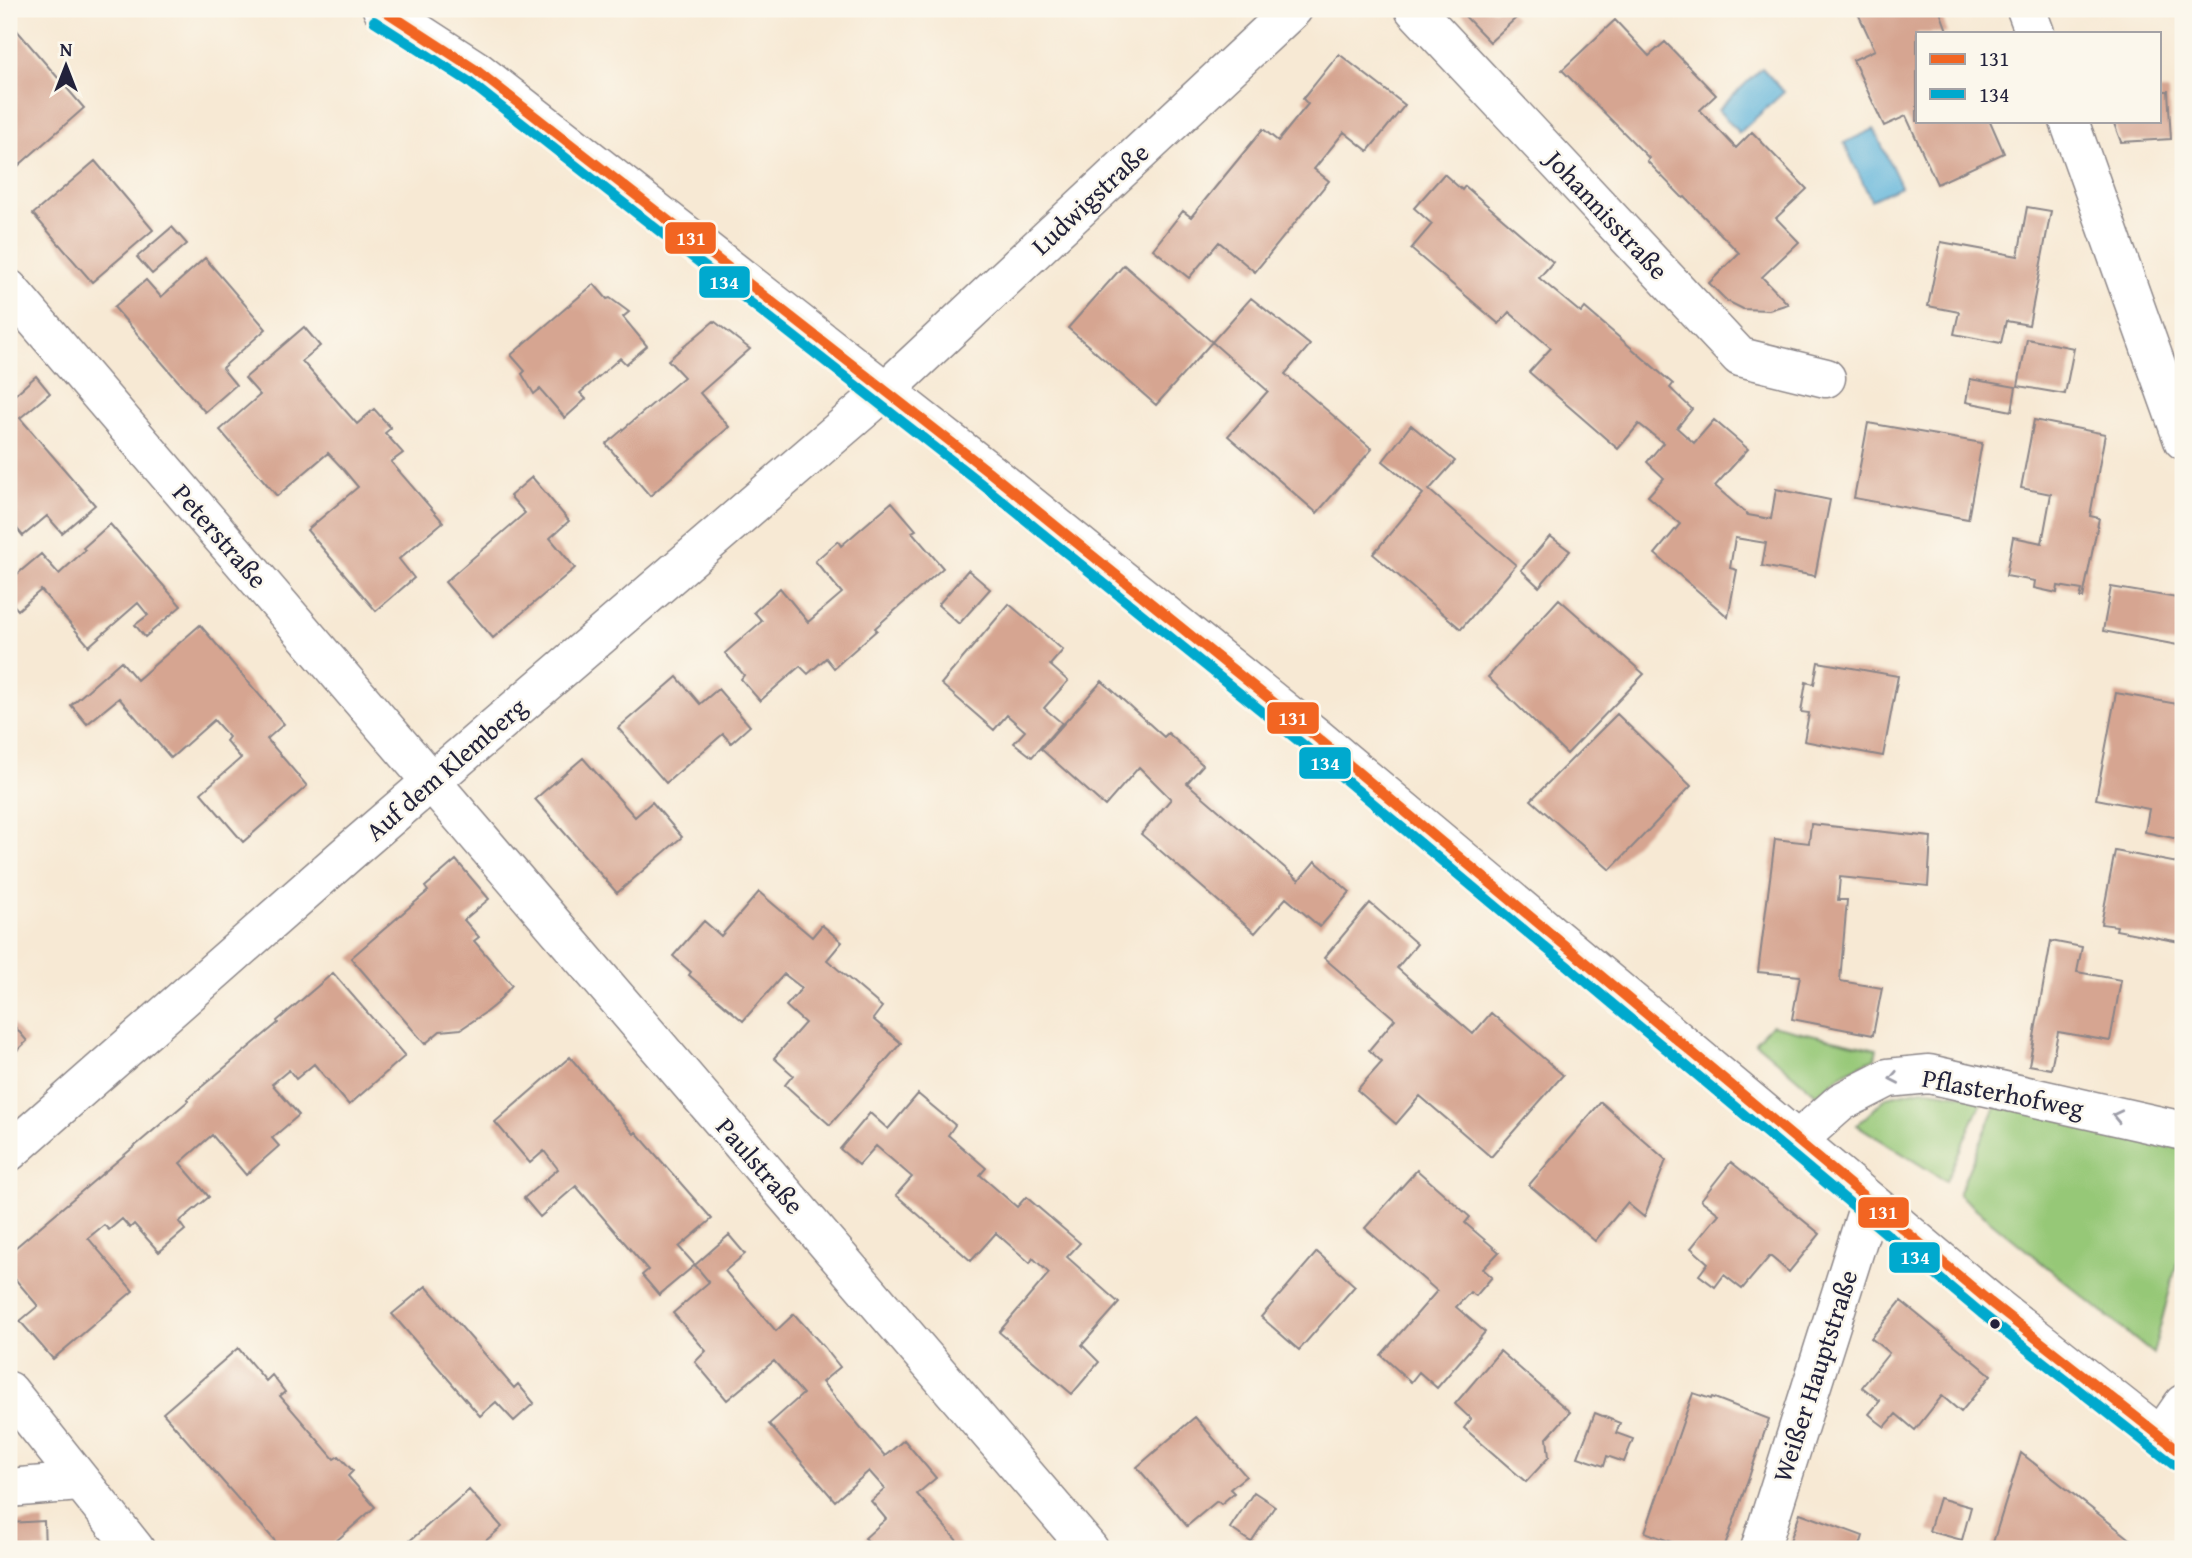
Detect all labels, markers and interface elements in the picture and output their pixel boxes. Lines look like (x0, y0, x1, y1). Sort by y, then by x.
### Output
north arrow (32, 32, 102, 102)
legend (1916, 32, 2160, 122)
text: N (60, 35, 73, 63)
text: 131 (1979, 43, 2009, 74)
text: 134 (1979, 79, 2009, 110)
street label: Ludwigstraße (1022, 134, 1157, 264)
street label: Johannisstraße (1535, 139, 1678, 288)
line badge: 131 (664, 221, 717, 255)
text: 131 (676, 224, 706, 252)
line badge: 134 (698, 265, 751, 299)
text: 134 (709, 268, 739, 296)
street label: Peterstraße (164, 475, 277, 597)
street label: Auf dem Klemberg (357, 687, 535, 850)
line badge: 131 (1266, 701, 1320, 735)
text: 131 (1278, 704, 1308, 732)
line badge: 134 (1298, 746, 1352, 780)
text: 134 (1310, 749, 1340, 777)
street label: Pflasterhofweg (1919, 1058, 2087, 1127)
one-way arrow (1889, 1070, 1901, 1085)
street label: Paulstraße (707, 1109, 814, 1223)
one-way arrow (2111, 1110, 2123, 1124)
line badge: 131 (1857, 1196, 1910, 1229)
text: 131 (1868, 1198, 1898, 1226)
line badge: 134 (1888, 1241, 1941, 1274)
text: 134 (1900, 1243, 1930, 1271)
street label: Weißer Hauptstraße (1762, 1265, 1867, 1487)
unlabelled marker (1988, 1317, 2002, 1331)

